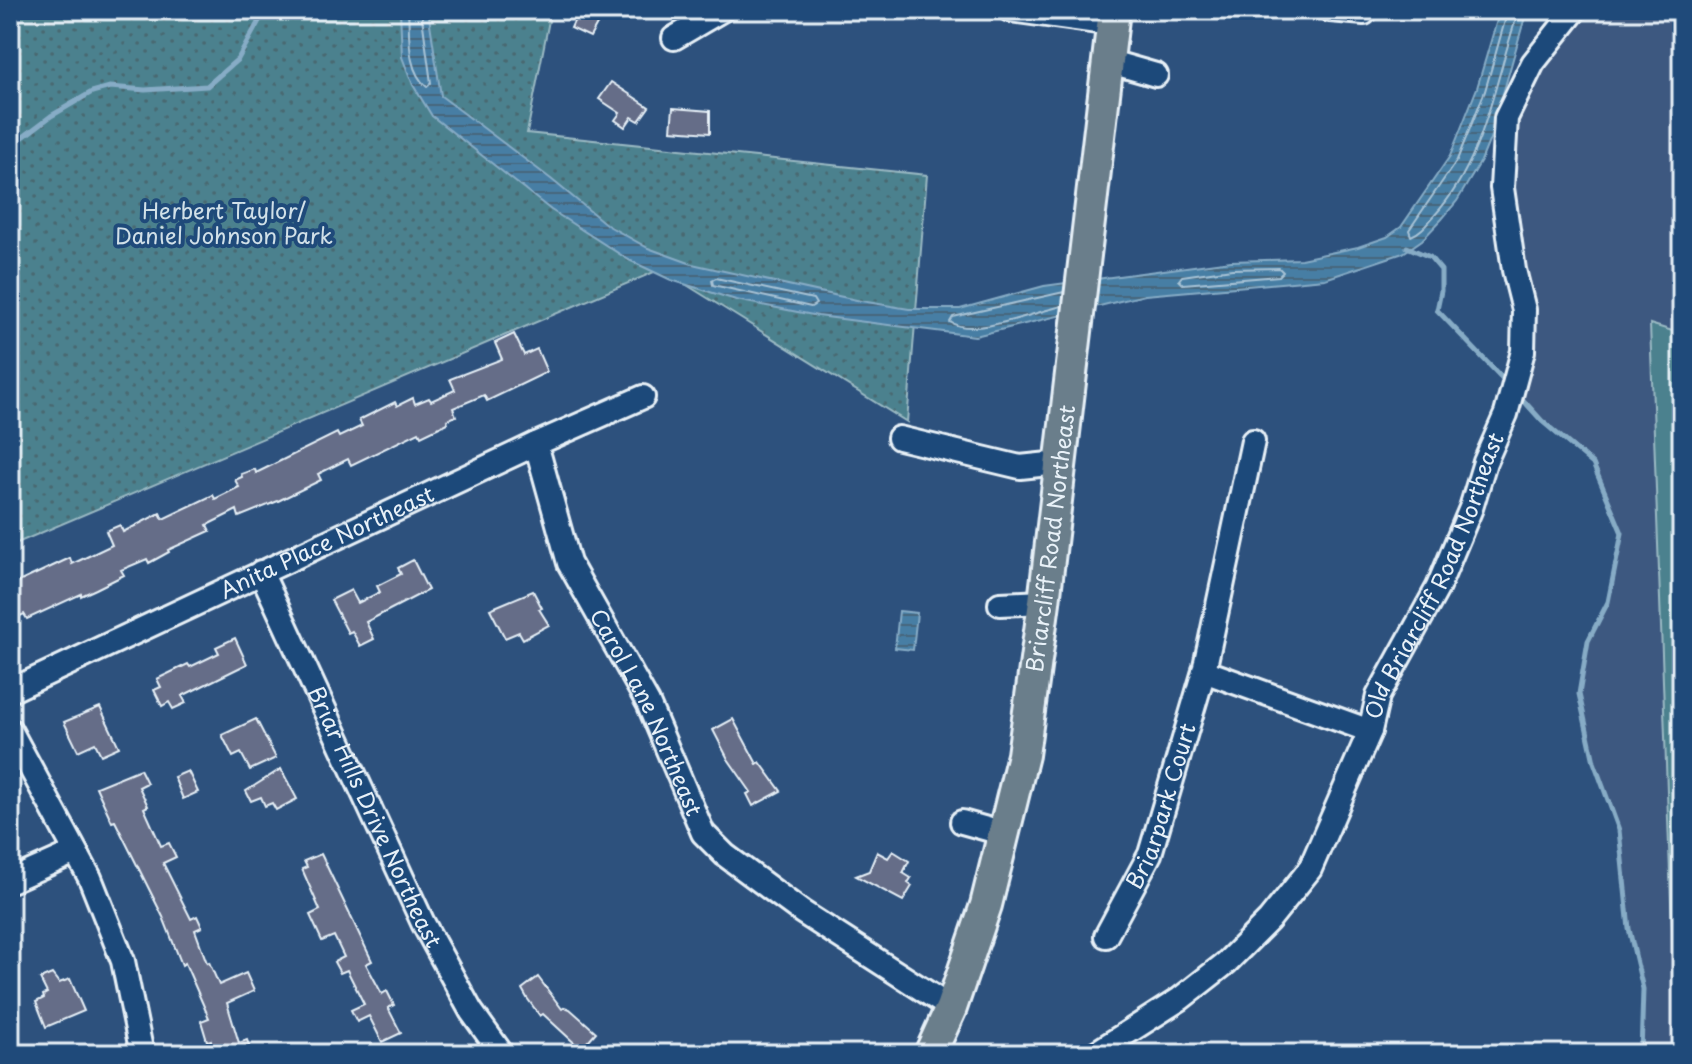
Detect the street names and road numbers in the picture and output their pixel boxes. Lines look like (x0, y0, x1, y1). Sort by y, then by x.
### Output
street label: Briarcliff Road Northeast (1017, 403, 1082, 674)
street label: Old Briarcliff Road Northeast (1355, 427, 1511, 722)
street label: Anita Place Northeast (213, 476, 439, 605)
street label: Carol Lane Northeast (583, 602, 712, 821)
street label: Briar Hills Drive Northeast (301, 680, 451, 953)
street label: Briarpark Court (1116, 719, 1203, 894)

